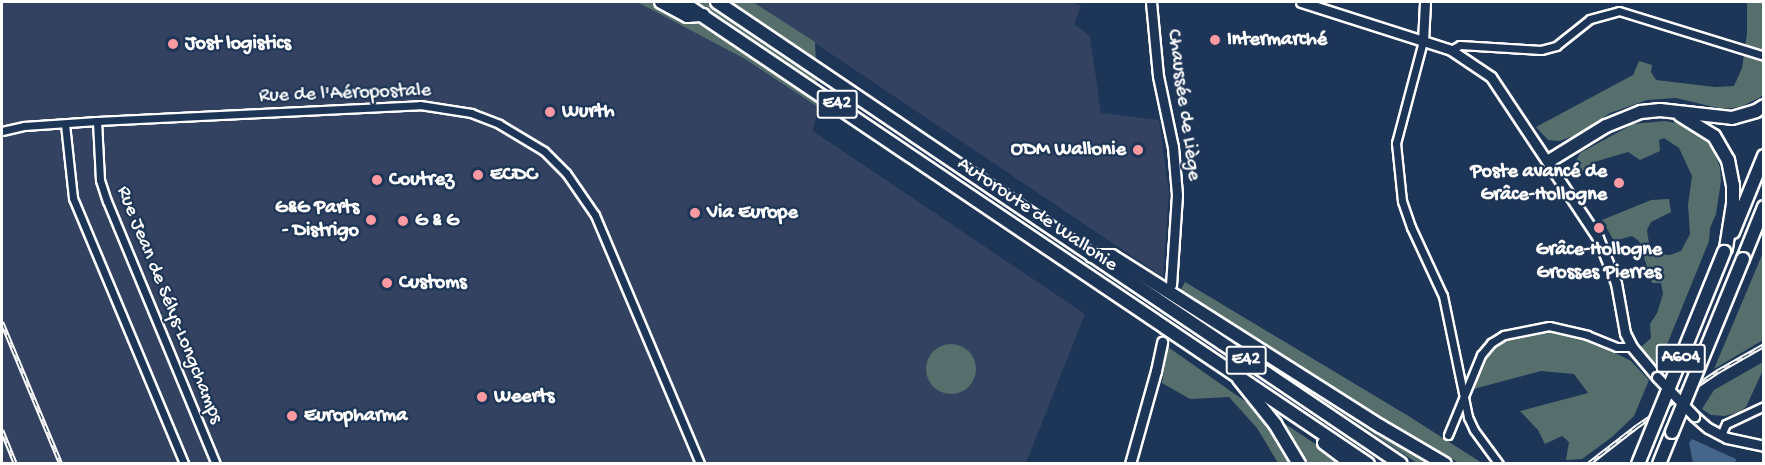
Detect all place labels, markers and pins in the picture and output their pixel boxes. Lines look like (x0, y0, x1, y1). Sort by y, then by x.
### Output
place label: Intermarché (1227, 28, 1327, 52)
place label: Jost logistics (185, 32, 291, 56)
marker: Intermarché (1208, 33, 1222, 47)
marker: Jost logistics (166, 37, 180, 51)
place label: Wurth (562, 100, 614, 124)
marker: Wurth (543, 105, 557, 119)
place label: ODM Wallonie (1011, 138, 1126, 162)
marker: ODM Wallonie (1131, 143, 1145, 157)
place label: Poste avancé de Grâce-Hollogne (1471, 160, 1607, 207)
place label: ECDC (490, 163, 537, 187)
place label: Coutrez (389, 168, 454, 192)
marker: ECDC (471, 168, 485, 182)
marker: Coutrez (370, 173, 384, 187)
marker: Poste avancé de Grâce-Hollogne (1612, 176, 1626, 190)
place label: G&G Parts - Distrigo (275, 196, 359, 243)
place label: Via Europe (707, 201, 798, 225)
marker: Via Europe (688, 206, 702, 220)
place label: G & G (415, 209, 459, 233)
marker: G&G Parts - Distrigo (364, 213, 378, 227)
marker: G & G (396, 214, 410, 228)
marker: Grâce-Hollogne Grosses Pierres (1592, 221, 1606, 235)
place label: Grâce-Hollogne Grosses Pierres (1536, 238, 1662, 285)
place label: Customs (399, 271, 467, 295)
marker: Customs (380, 276, 394, 290)
place label: Weerts (494, 385, 554, 409)
marker: Weerts (475, 390, 489, 404)
place label: Europharma (304, 404, 407, 428)
marker: Europharma (285, 409, 299, 423)

